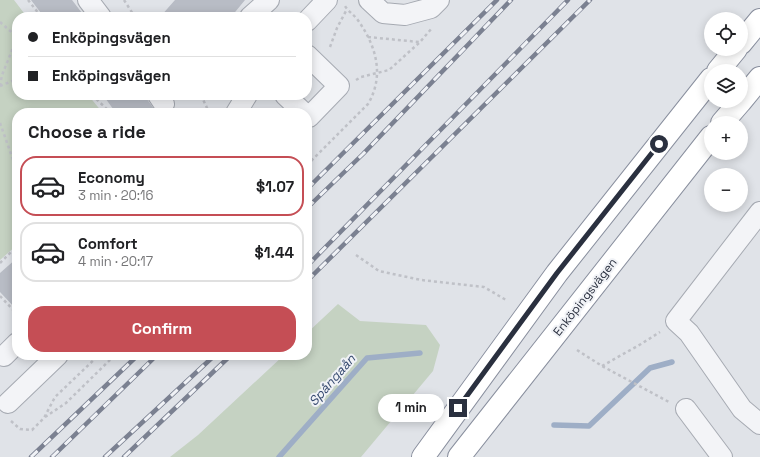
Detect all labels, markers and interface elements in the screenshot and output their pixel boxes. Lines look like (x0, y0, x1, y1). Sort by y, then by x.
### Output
map controls (704, 12, 748, 212)
button: locate (704, 12, 748, 56)
text: Enköpingsvägen (52, 28, 171, 47)
button: layers (704, 64, 748, 108)
text: Enköpingsvägen (52, 66, 171, 85)
button: + (704, 116, 748, 160)
text: Choose a ride (28, 120, 146, 143)
route start (650, 135, 668, 153)
icon: car (30, 168, 66, 204)
text: Economy (78, 168, 145, 187)
button: − (704, 168, 748, 212)
text: $1.07 (256, 177, 294, 196)
text: 3 min · 20:16 (78, 187, 154, 204)
icon: car (30, 234, 66, 270)
text: Comfort (78, 234, 138, 253)
text: $1.44 (255, 243, 294, 262)
text: 4 min · 20:17 (78, 253, 153, 270)
street label: Enköpingsvägen (550, 255, 620, 339)
button: Confirm (28, 306, 296, 352)
water label: Spångaån (305, 350, 360, 409)
callout: 1 min (378, 394, 444, 422)
text: 1 min (395, 399, 427, 416)
route end (449, 399, 467, 417)

